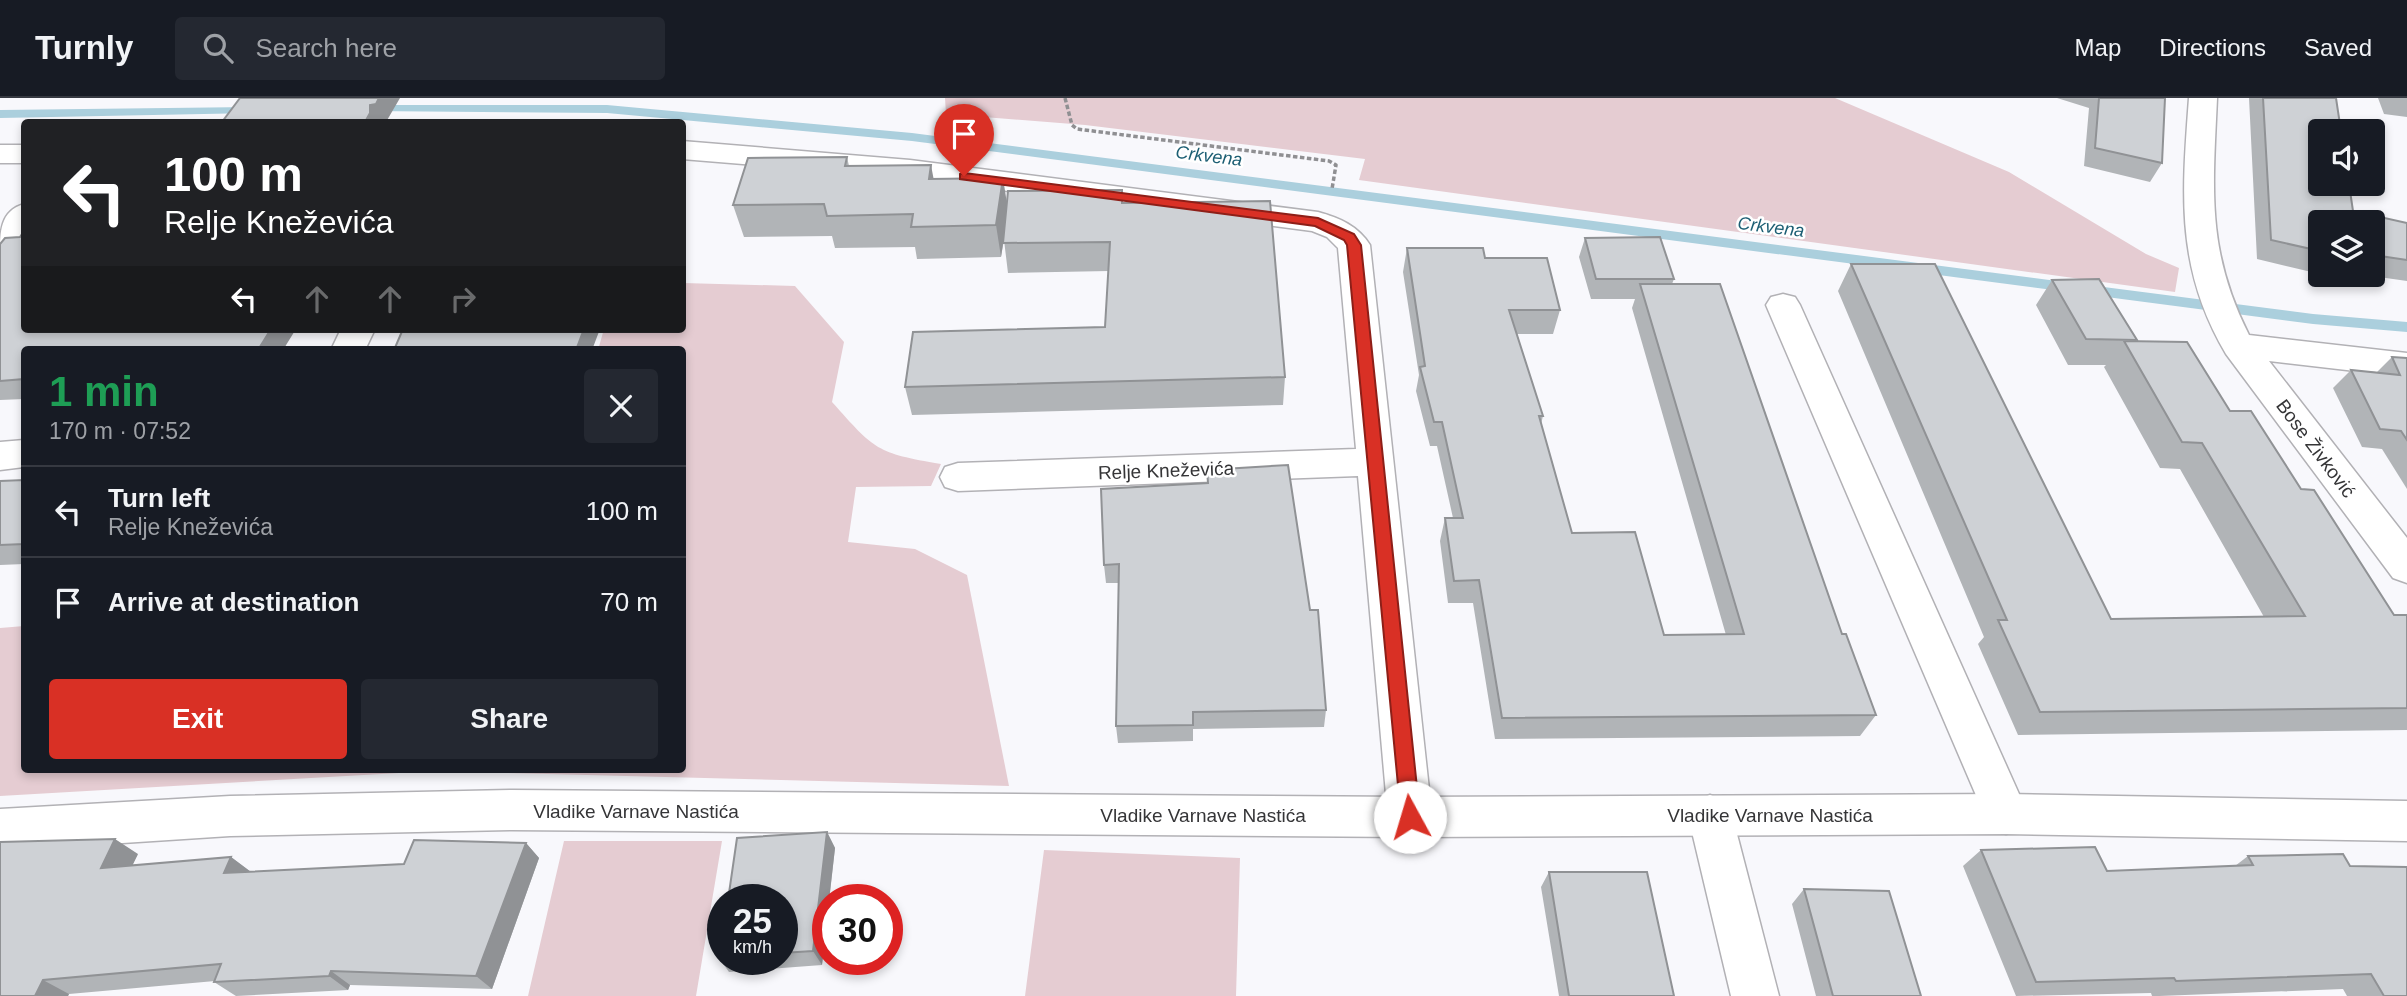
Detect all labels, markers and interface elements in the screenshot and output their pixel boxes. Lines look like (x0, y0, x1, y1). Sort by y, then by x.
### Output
search box (175, 17, 665, 80)
text: Turnly (35, 29, 133, 66)
icon: search (199, 29, 237, 67)
text: Search here (255, 33, 397, 63)
text: Map (2075, 34, 2121, 61)
text: Directions (2159, 34, 2266, 61)
text: Saved (2304, 34, 2372, 61)
pin (934, 104, 994, 176)
icon: arrive (945, 115, 983, 153)
map controls (2308, 119, 2385, 287)
button: sound (2308, 119, 2385, 196)
water label: Crkvena (1175, 142, 1243, 170)
icon: left (49, 147, 140, 238)
text: 100 m (164, 147, 303, 201)
text: Relje Kneževića (164, 204, 393, 240)
button: layers (2308, 210, 2385, 287)
water label: Crkvena (1737, 213, 1805, 241)
icon: left (225, 280, 263, 318)
icon: ahead (298, 280, 336, 318)
icon: ahead (371, 280, 409, 318)
icon: right (444, 280, 482, 318)
text: 1 min (49, 368, 159, 415)
button: close (584, 369, 658, 443)
street label: Bose Živković (2272, 395, 2359, 501)
text: 170 m · 07:52 (49, 418, 191, 444)
street label: Relje Kneževića (1098, 458, 1235, 483)
text: Turn left (108, 483, 210, 513)
icon: left (49, 493, 87, 531)
text: 100 m (586, 496, 658, 526)
text: Relje Kneževića (108, 514, 273, 540)
icon: arrive (49, 584, 87, 622)
text: Arrive at destination (108, 587, 359, 617)
text: 70 m (600, 587, 658, 617)
button: Exit (49, 679, 347, 759)
button: Share (361, 679, 658, 759)
position arrow (1373, 780, 1447, 854)
street label: Vladike Varnave Nastića (533, 801, 739, 822)
street label: Vladike Varnave Nastića (1100, 805, 1306, 826)
street label: Vladike Varnave Nastića (1667, 805, 1873, 826)
speed limit sign: 30 (812, 884, 903, 975)
text: 25 (733, 901, 772, 940)
text: km/h (733, 937, 772, 957)

